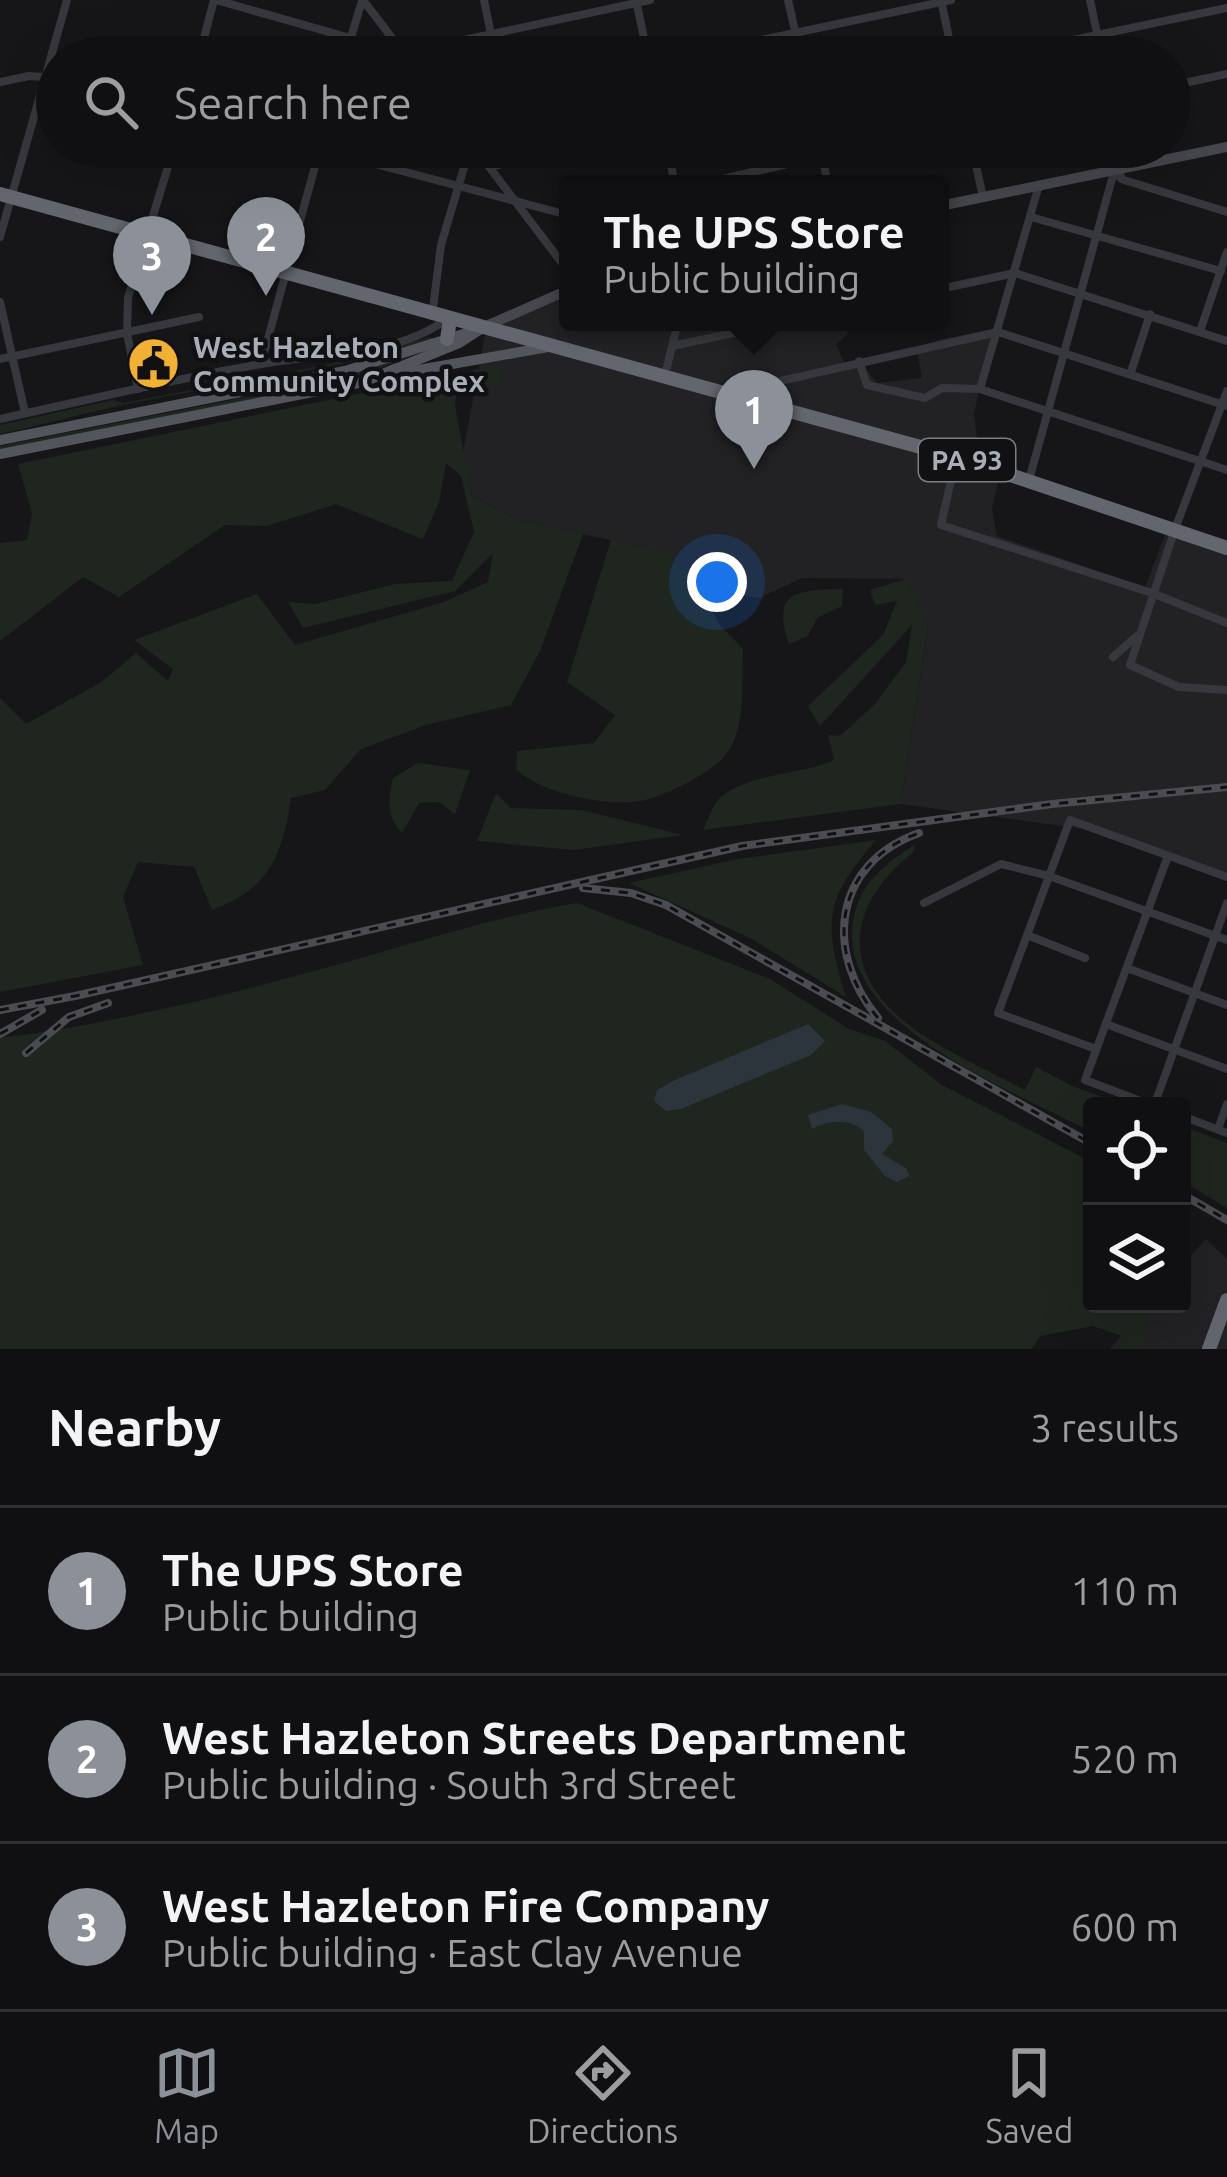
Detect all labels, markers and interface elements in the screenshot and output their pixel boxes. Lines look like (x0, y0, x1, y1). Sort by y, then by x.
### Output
search box (36, 36, 1191, 168)
icon: search (78, 69, 144, 135)
text: Search here (174, 77, 412, 128)
popup (559, 175, 949, 331)
pin: 2 (227, 197, 305, 296)
text: The UPS Store (603, 206, 905, 257)
pin: 3 (113, 216, 191, 315)
text: Public building (603, 257, 860, 300)
place label: West Hazleton Community Complex (193, 330, 485, 398)
public building icon: West Hazleton Community Complex (126, 336, 182, 392)
pin: 1 (715, 370, 793, 469)
road number: PA 93 (919, 439, 1015, 481)
your location (687, 552, 747, 612)
map controls (1083, 1097, 1191, 1313)
button: locate (1083, 1097, 1191, 1205)
button: layers (1083, 1205, 1191, 1313)
text: Nearby (48, 1398, 221, 1456)
text: 3 results (1030, 1406, 1179, 1449)
text: The UPS Store (162, 1544, 464, 1595)
text: 1 (76, 1569, 98, 1612)
text: 110 m (1070, 1569, 1179, 1612)
text: Public building (162, 1595, 419, 1638)
text: West Hazleton Streets Department (162, 1712, 906, 1763)
text: 2 (76, 1737, 98, 1780)
text: 520 m (1070, 1737, 1179, 1780)
text: Public building · South 3rd Street (162, 1763, 736, 1806)
text: West Hazleton Fire Company (162, 1880, 770, 1931)
text: 3 (76, 1905, 98, 1948)
text: 600 m (1070, 1905, 1179, 1948)
text: Public building · East Clay Avenue (162, 1931, 743, 1974)
tab: Map (154, 2040, 220, 2149)
tab: Directions (527, 2040, 678, 2149)
tab: Saved (985, 2040, 1073, 2149)

